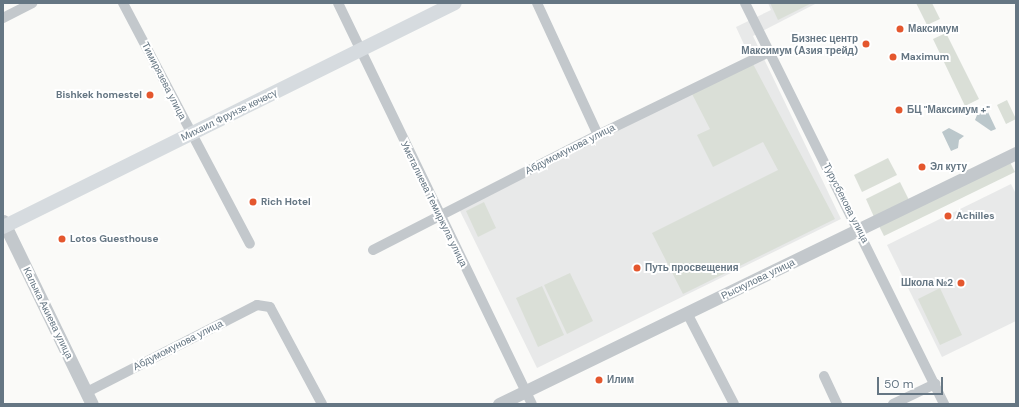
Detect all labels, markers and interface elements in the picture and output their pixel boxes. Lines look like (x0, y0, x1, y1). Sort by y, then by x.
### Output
place label: Максимум (908, 23, 959, 35)
marker: Максимум (895, 24, 905, 34)
place label: Бизнес центр Максимум (Азия трейд) (741, 32, 858, 56)
marker: Бизнес центр Максимум (Азия трейд) (861, 39, 871, 49)
street label: Тимирязева улица (139, 40, 189, 122)
place label: Maximum (901, 51, 949, 63)
marker: Maximum (888, 52, 898, 62)
street label: Михаил Фрунзе көчөсү (179, 87, 279, 143)
place label: Bishkek homestel (56, 89, 142, 101)
marker: Bishkek homestel (145, 90, 155, 100)
place label: БЦ "Максимум +" (907, 104, 990, 116)
marker: БЦ "Максимум +" (894, 105, 904, 115)
street label: Абдумомунова улица (523, 121, 617, 177)
street label: Уметалиева Темиркула улица (398, 139, 470, 269)
street label: Турусбекова улица (821, 161, 871, 245)
place label: Эл куту (930, 161, 967, 173)
marker: Эл куту (917, 162, 927, 172)
place label: Rich Hotel (261, 196, 311, 208)
marker: Rich Hotel (248, 197, 258, 207)
place label: Achilles (956, 210, 995, 222)
marker: Achilles (943, 211, 953, 221)
place label: Lotos Guesthouse (70, 233, 158, 245)
marker: Lotos Guesthouse (57, 234, 67, 244)
street label: Рыскулова улица (719, 256, 797, 302)
place label: Путь просвещения (645, 262, 739, 274)
marker: Путь просвещения (632, 263, 642, 273)
street label: Калыка Акиева улица (21, 265, 75, 361)
place label: Школа №2 (901, 277, 953, 289)
marker: Школа №2 (956, 278, 966, 288)
street label: Абдумомунова улица (131, 317, 225, 373)
scale bar (879, 369, 945, 395)
place label: Илим (607, 374, 634, 386)
marker: Илим (594, 375, 604, 385)
text: 50 m (884, 376, 913, 392)

